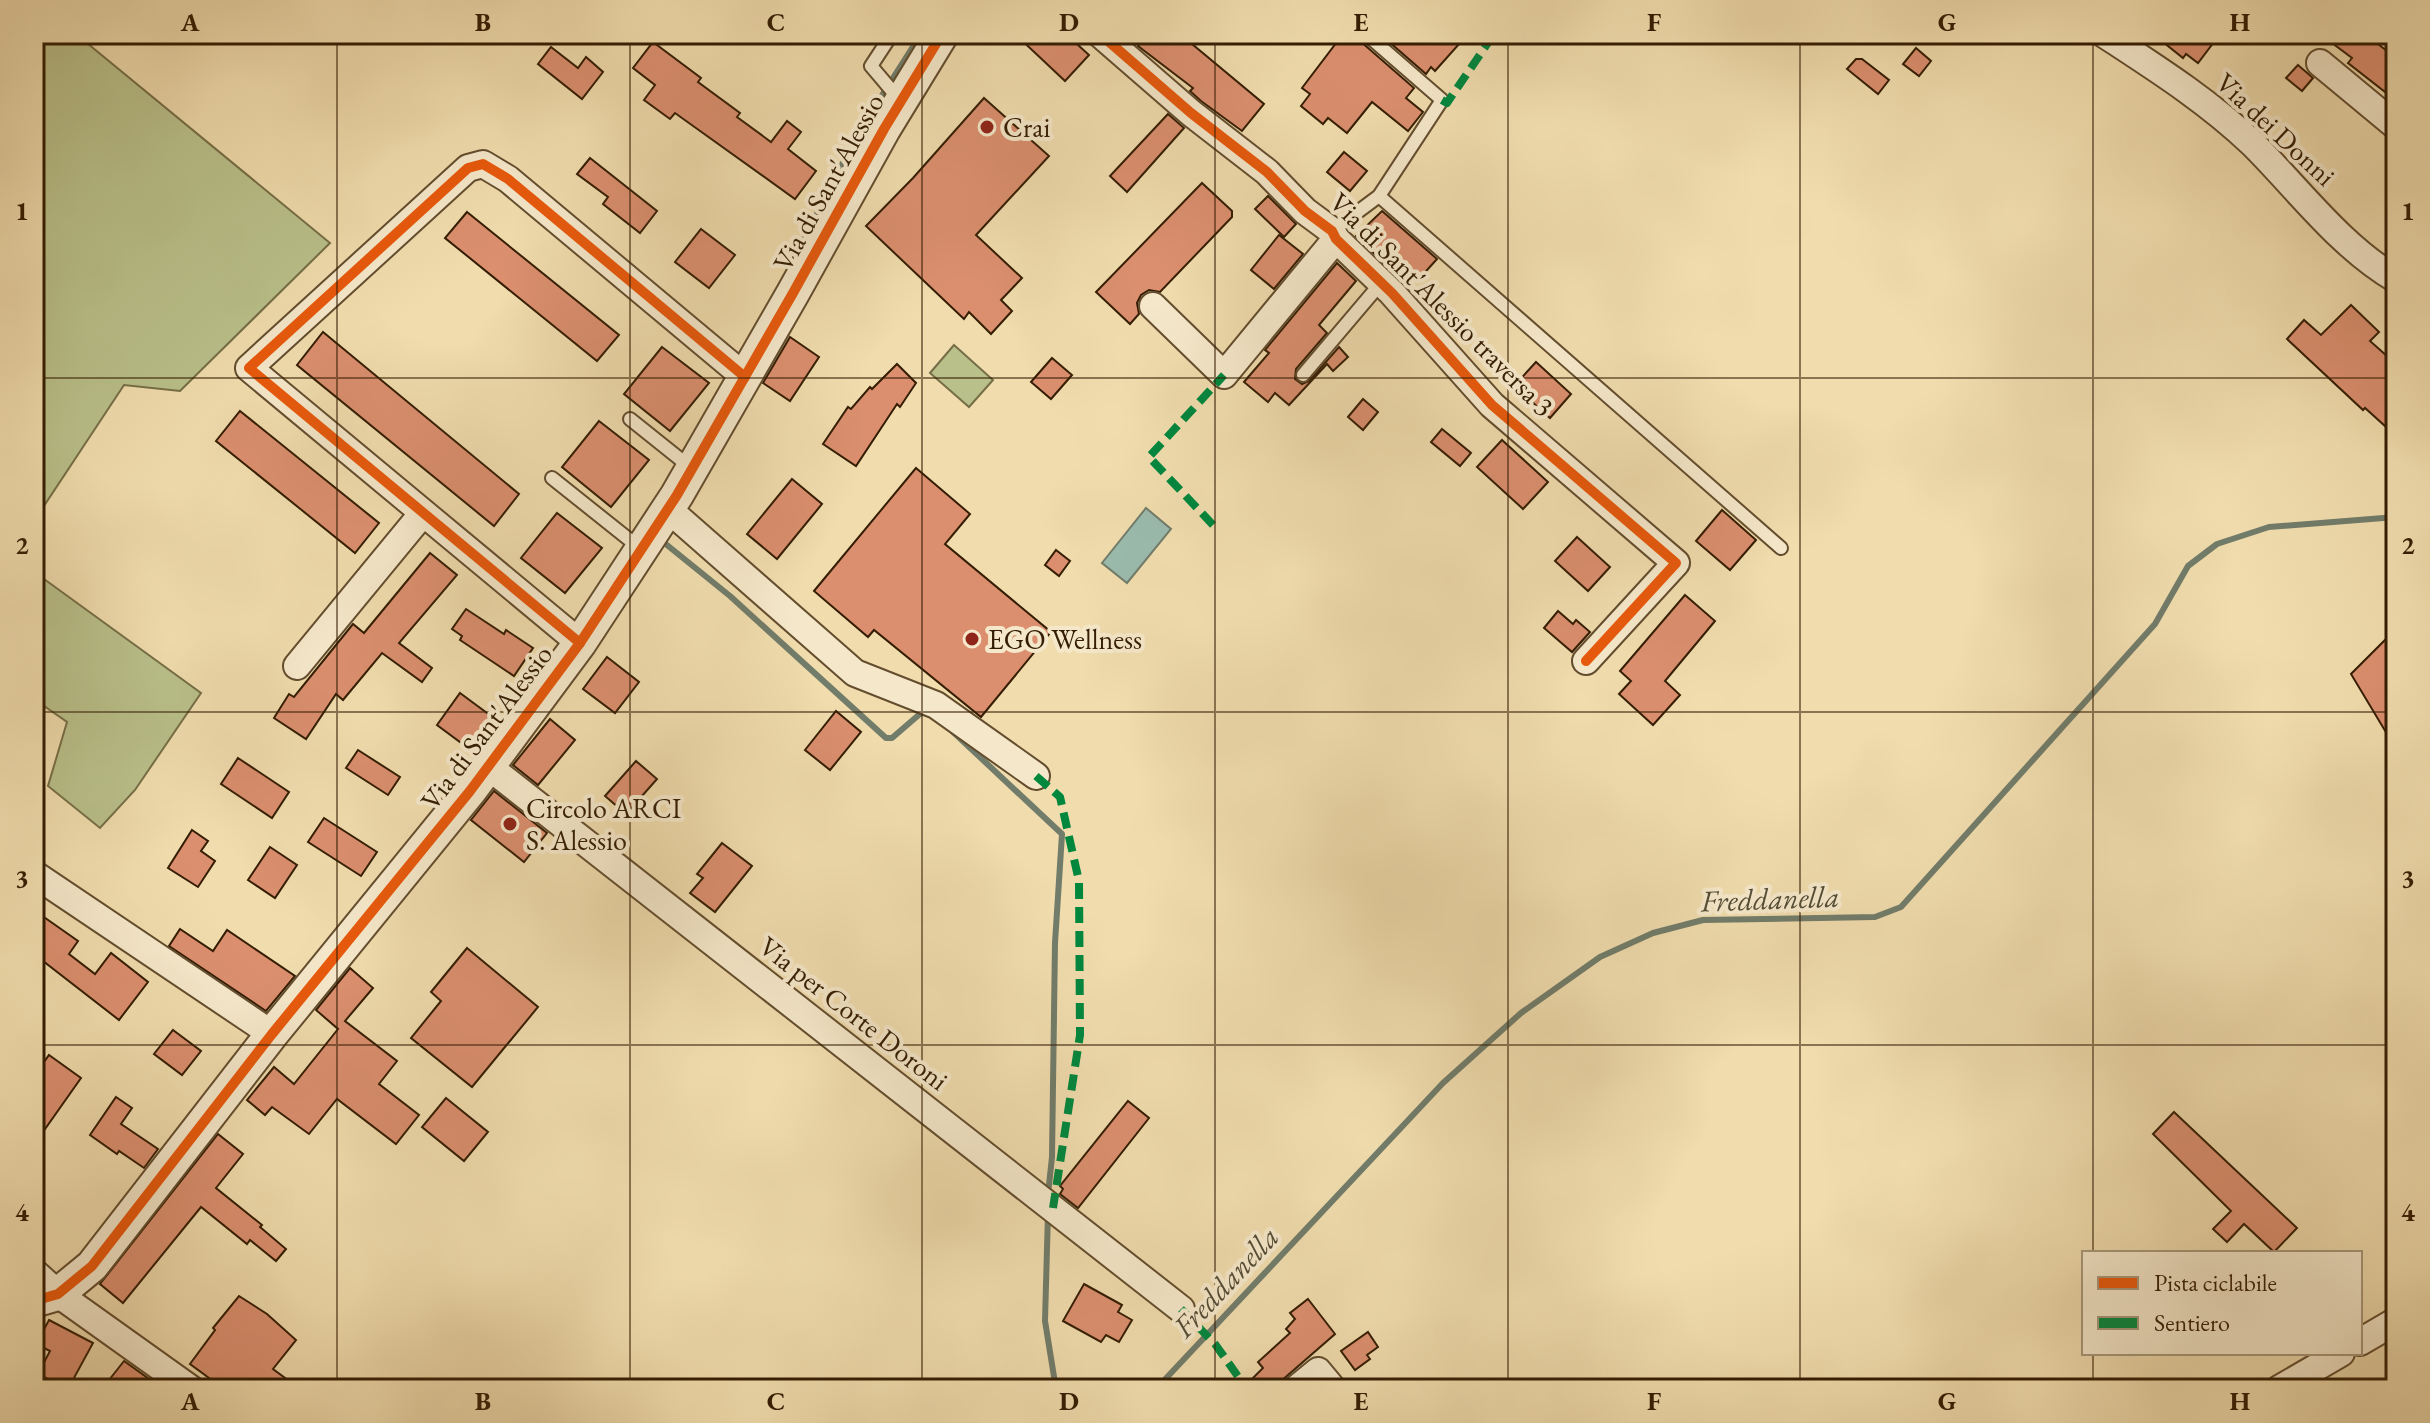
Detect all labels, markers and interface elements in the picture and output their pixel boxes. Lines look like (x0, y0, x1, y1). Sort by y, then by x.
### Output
text: A (180, 5, 200, 39)
text: B (475, 5, 491, 39)
text: C (767, 5, 785, 39)
text: D (1059, 5, 1079, 39)
text: E (1354, 5, 1369, 39)
text: F (1647, 5, 1661, 39)
text: G (1938, 5, 1957, 39)
text: H (2230, 5, 2251, 39)
street label: Via dei Donni (2209, 64, 2344, 194)
street label: Via di Sant'Alessio (764, 87, 892, 277)
place label: Crai (1003, 109, 1050, 145)
marker: Crai (978, 118, 996, 136)
street label: Via di Sant'Alessio traversa 3 (1322, 184, 1562, 424)
text: 1 (15, 194, 29, 228)
text: 1 (2401, 194, 2415, 228)
text: 2 (15, 528, 29, 562)
text: 2 (2401, 528, 2415, 562)
place label: EGO Wellness (988, 621, 1142, 657)
marker: EGO Wellness (963, 630, 981, 648)
street label: Via di Sant'Alessio (412, 637, 560, 817)
place label: Circolo ARCI S. Alessio (526, 790, 682, 858)
marker: Circolo ARCI S. Alessio (501, 815, 519, 833)
text: 3 (15, 861, 29, 895)
text: 3 (2401, 861, 2415, 895)
water label: Freddanella (1699, 877, 1840, 920)
street label: Via per Corte Doroni (752, 928, 956, 1098)
text: 4 (15, 1195, 29, 1229)
text: 4 (2401, 1195, 2415, 1229)
water label: Freddanella (1163, 1218, 1287, 1346)
legend (2082, 1251, 2362, 1355)
text: Pista ciclabile (2154, 1267, 2277, 1298)
text: Sentiero (2154, 1307, 2230, 1338)
text: A (180, 1384, 200, 1418)
text: B (475, 1384, 491, 1418)
text: C (767, 1384, 785, 1418)
text: D (1059, 1384, 1079, 1418)
text: E (1354, 1384, 1369, 1418)
text: F (1647, 1384, 1661, 1418)
text: G (1938, 1384, 1957, 1418)
text: H (2230, 1384, 2251, 1418)

